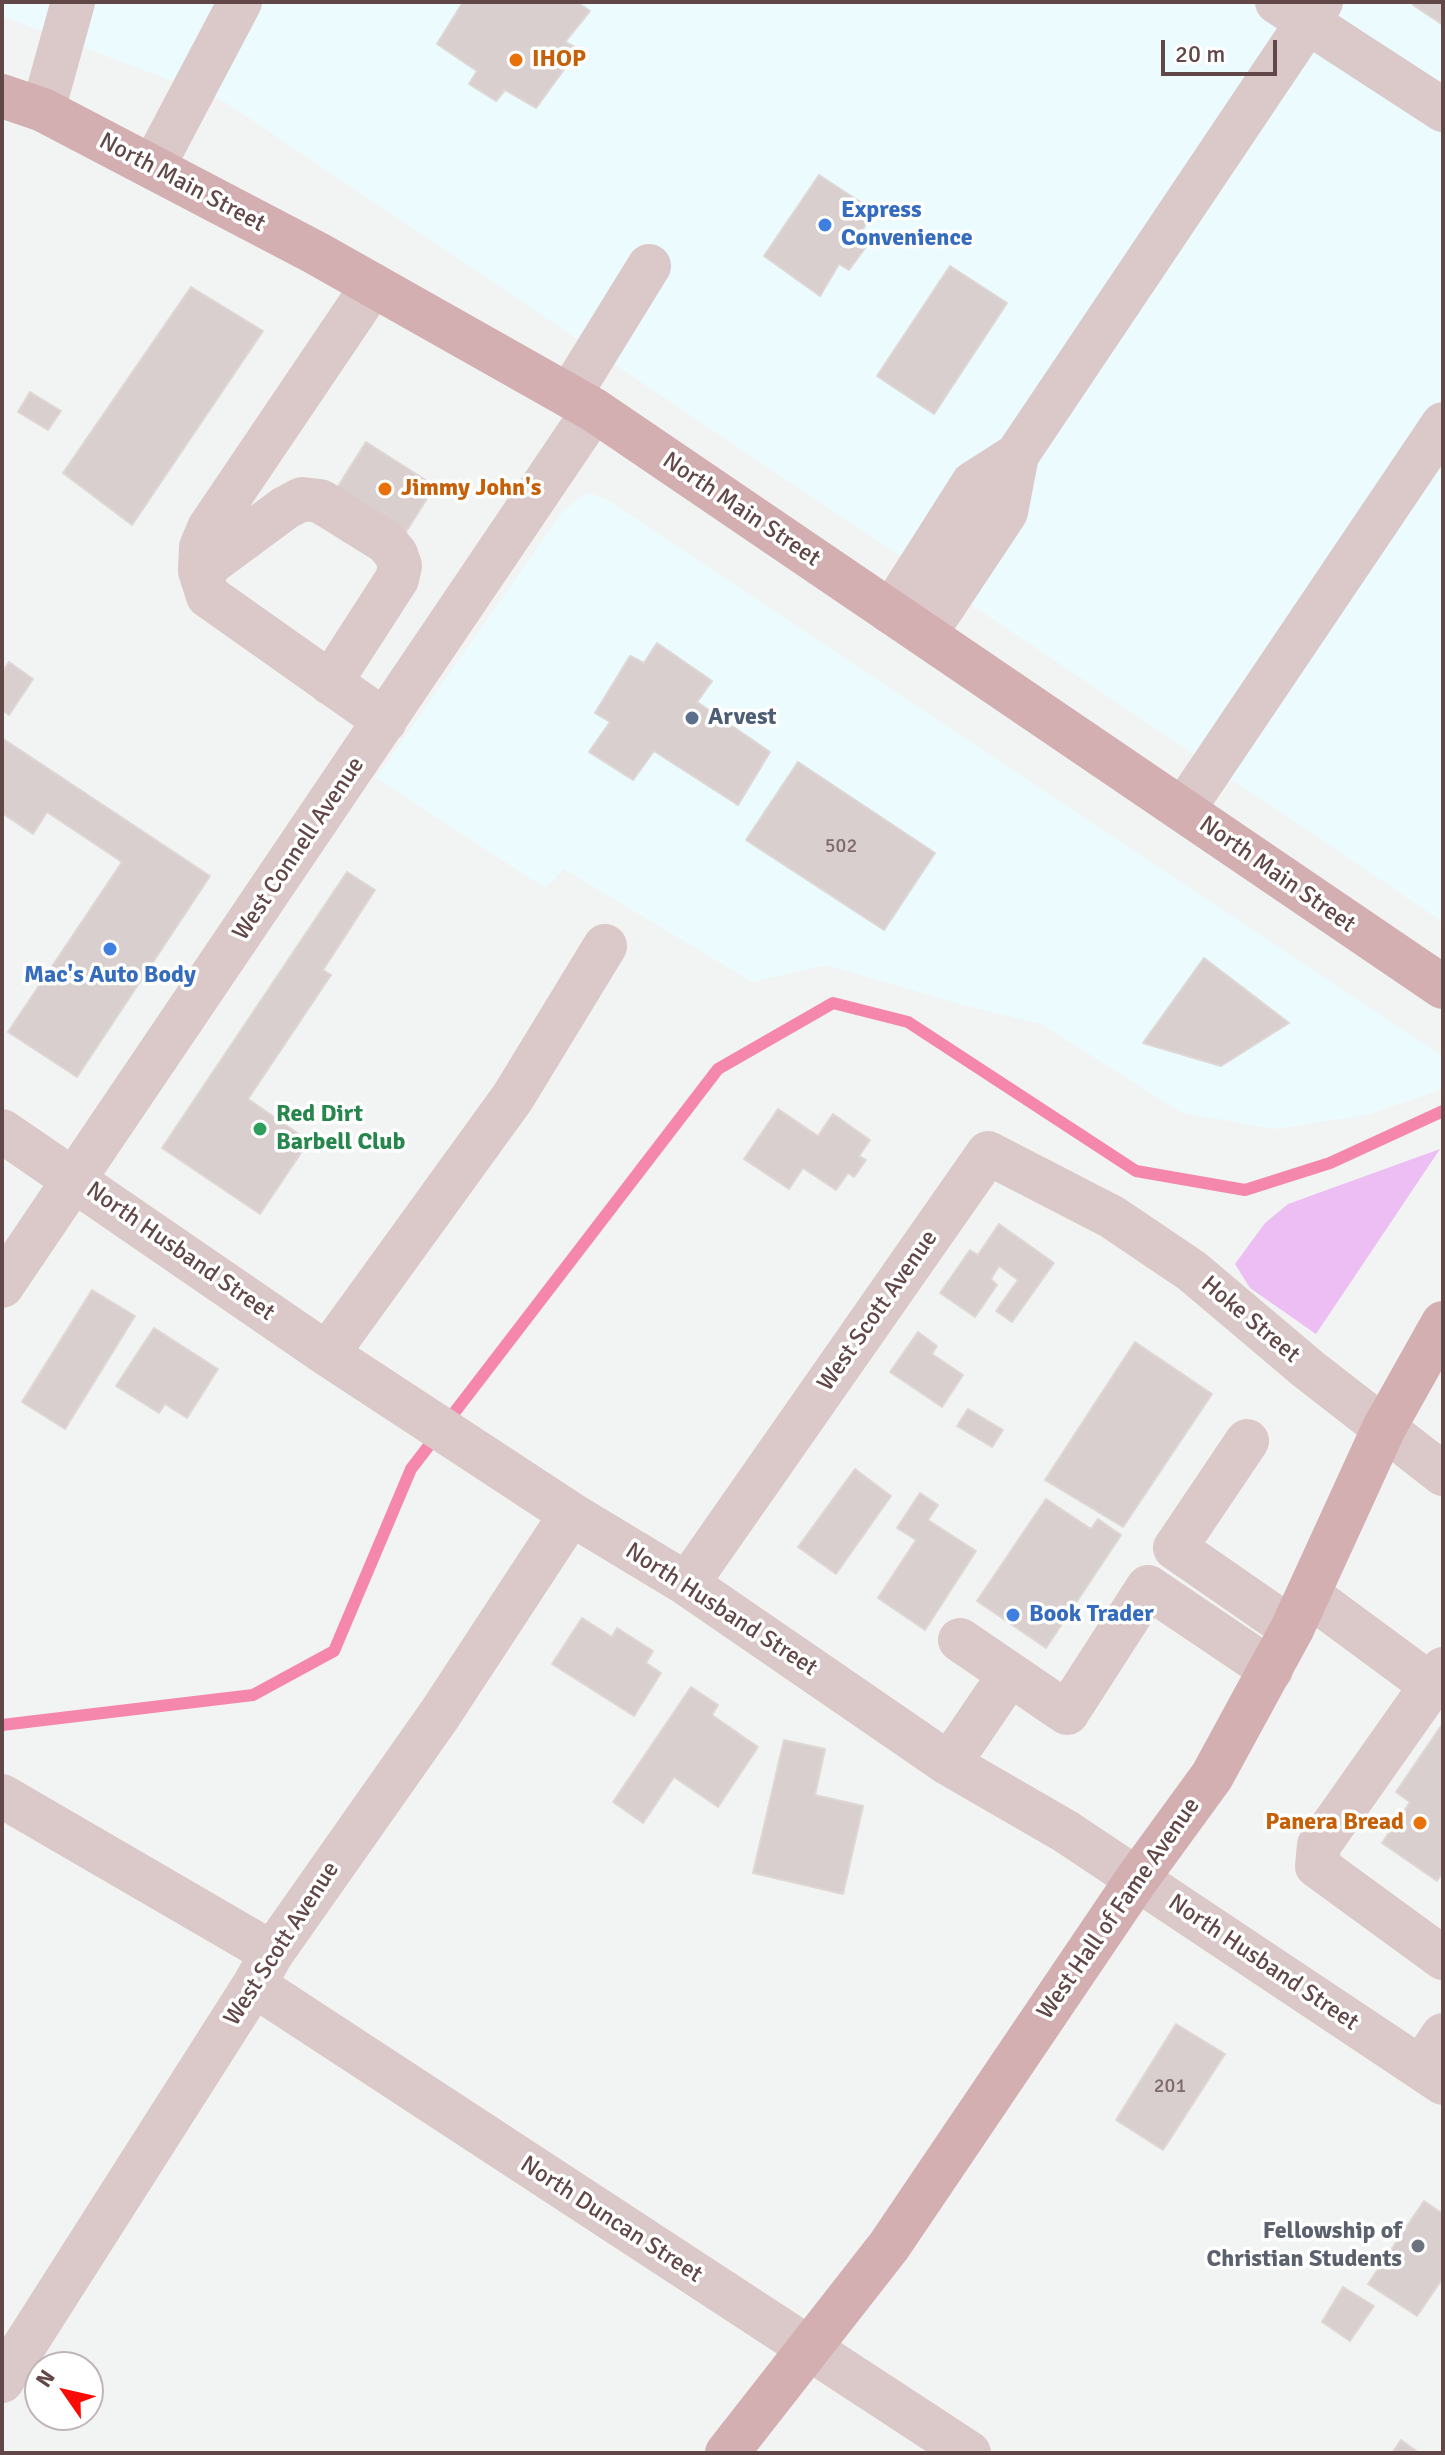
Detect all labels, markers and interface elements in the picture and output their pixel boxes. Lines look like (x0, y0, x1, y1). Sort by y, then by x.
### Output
scale bar (1165, 24, 1281, 74)
text: 20 m (1175, 39, 1225, 69)
place label: IHOP (532, 46, 586, 74)
marker: IHOP (507, 51, 525, 69)
street label: North Main Street (94, 127, 270, 239)
place label: Express Convenience (841, 197, 973, 253)
marker: Express Convenience (816, 216, 834, 234)
street label: North Main Street (657, 447, 825, 573)
place label: Jimmy John's (401, 475, 541, 503)
marker: Jimmy John's (376, 480, 394, 498)
place label: Arvest (708, 704, 777, 732)
marker: Arvest (683, 709, 701, 727)
street label: West Connell Avenue (227, 752, 371, 946)
street label: North Main Street (1193, 810, 1361, 940)
house number: 502 (825, 835, 857, 859)
marker: Mac's Auto Body (101, 940, 119, 958)
place label: Mac's Auto Body (24, 962, 196, 990)
place label: Red Dirt Barbell Club (276, 1101, 405, 1157)
marker: Red Dirt Barbell Club (251, 1120, 269, 1138)
street label: North Husband Street (80, 1176, 280, 1328)
street label: West Scott Avenue (812, 1225, 944, 1397)
street label: Hoke Street (1195, 1270, 1305, 1370)
street label: North Husband Street (620, 1537, 822, 1683)
place label: Book Trader (1029, 1601, 1154, 1629)
marker: Book Trader (1004, 1606, 1022, 1624)
street label: West Hall of Fame Avenue (1031, 1793, 1207, 2025)
place label: Panera Bread (1265, 1809, 1404, 1837)
marker: Panera Bread (1411, 1814, 1429, 1832)
street label: West Scott Avenue (218, 1857, 346, 2031)
street label: North Husband Street (1162, 1889, 1364, 2037)
house number: 201 (1154, 2075, 1186, 2099)
street label: North Duncan Street (515, 2150, 707, 2290)
place label: Fellowship of Christian Students (1207, 2218, 1402, 2274)
marker: Fellowship of Christian Students (1409, 2237, 1427, 2255)
north arrow (24, 2351, 104, 2431)
text: N (30, 2365, 61, 2392)

